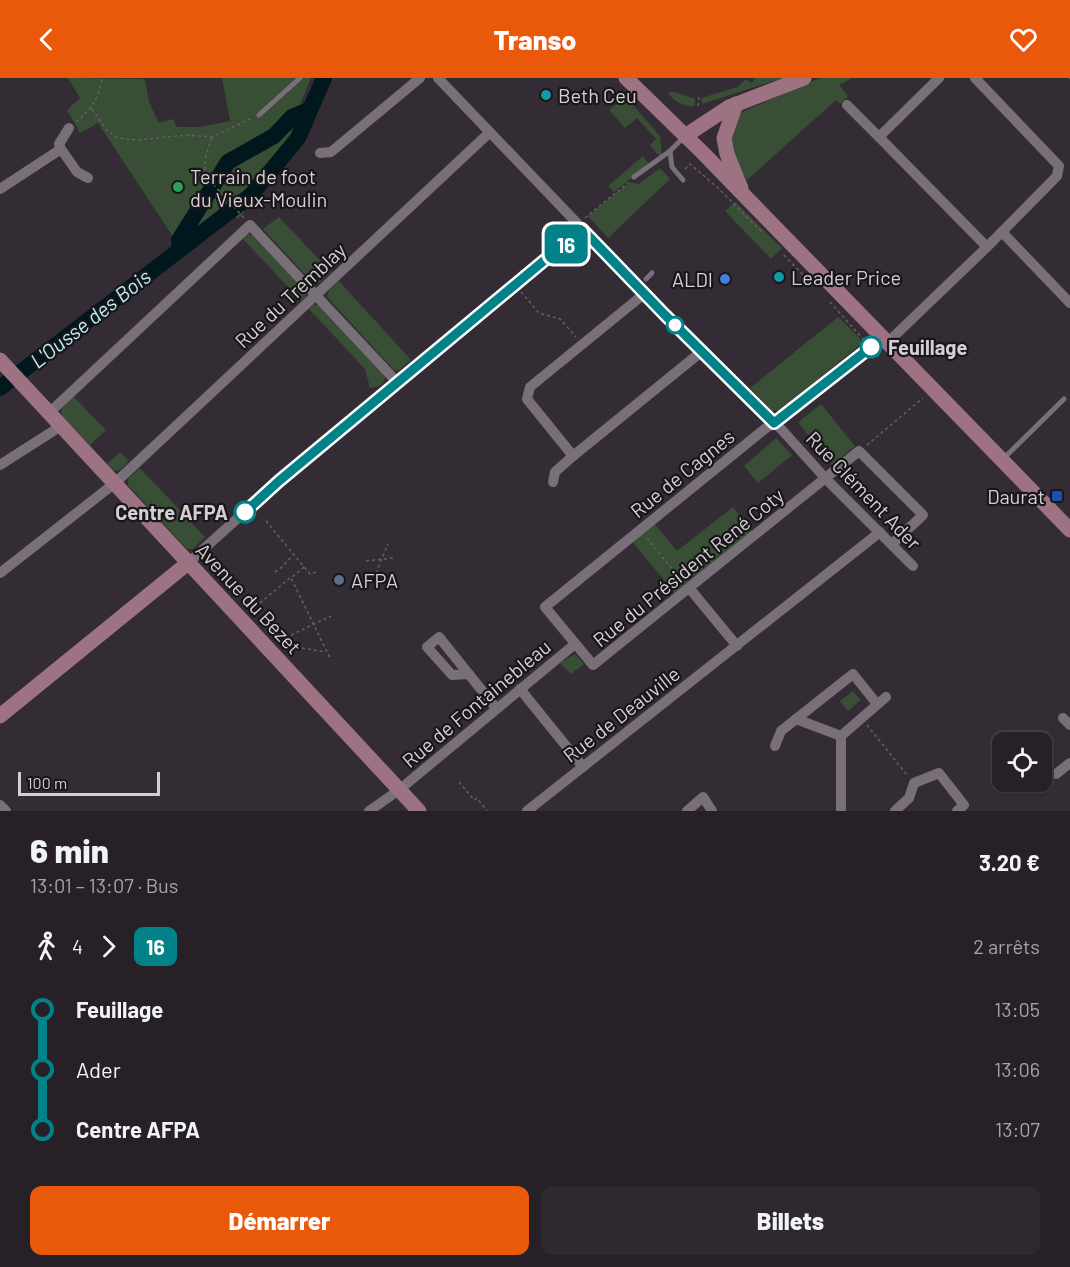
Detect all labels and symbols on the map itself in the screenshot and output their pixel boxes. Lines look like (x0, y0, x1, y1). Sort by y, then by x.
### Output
place label: Beth Ceu (558, 83, 637, 107)
marker: Beth Ceu (539, 88, 553, 102)
place label: Terrain de foot du Vieux-Moulin (190, 164, 327, 211)
marker: Terrain de foot du Vieux-Moulin (171, 180, 185, 194)
line badge: 16 (539, 224, 593, 264)
street label: Rue du Tremblay (230, 238, 350, 352)
water label: L'Ousse des Bois (25, 263, 155, 373)
place label: Leader Price (791, 265, 901, 289)
place label: ALDI (672, 267, 713, 291)
marker: Leader Price (772, 270, 786, 284)
marker: ALDI (718, 272, 732, 286)
unlabelled marker (666, 316, 684, 334)
place label: Feuillage (888, 335, 967, 359)
marker: Feuillage (860, 336, 882, 358)
street label: Rue de Cagnes (625, 424, 739, 522)
street label: Rue Clément Ader (802, 426, 926, 554)
street label: Rue du Président René Coty (588, 483, 788, 651)
place label: Daurat (987, 484, 1045, 508)
marker: Daurat (1050, 489, 1064, 503)
place label: Centre AFPA (115, 500, 228, 524)
marker: Centre AFPA (234, 501, 256, 523)
street label: Avenue du Bezet (191, 537, 307, 659)
place label: AFPA (351, 568, 398, 592)
marker: AFPA (332, 573, 346, 587)
street label: Rue de Fontainebleau (397, 634, 555, 772)
street label: Rue de Deauville (558, 661, 684, 767)
scale bar (18, 769, 160, 796)

